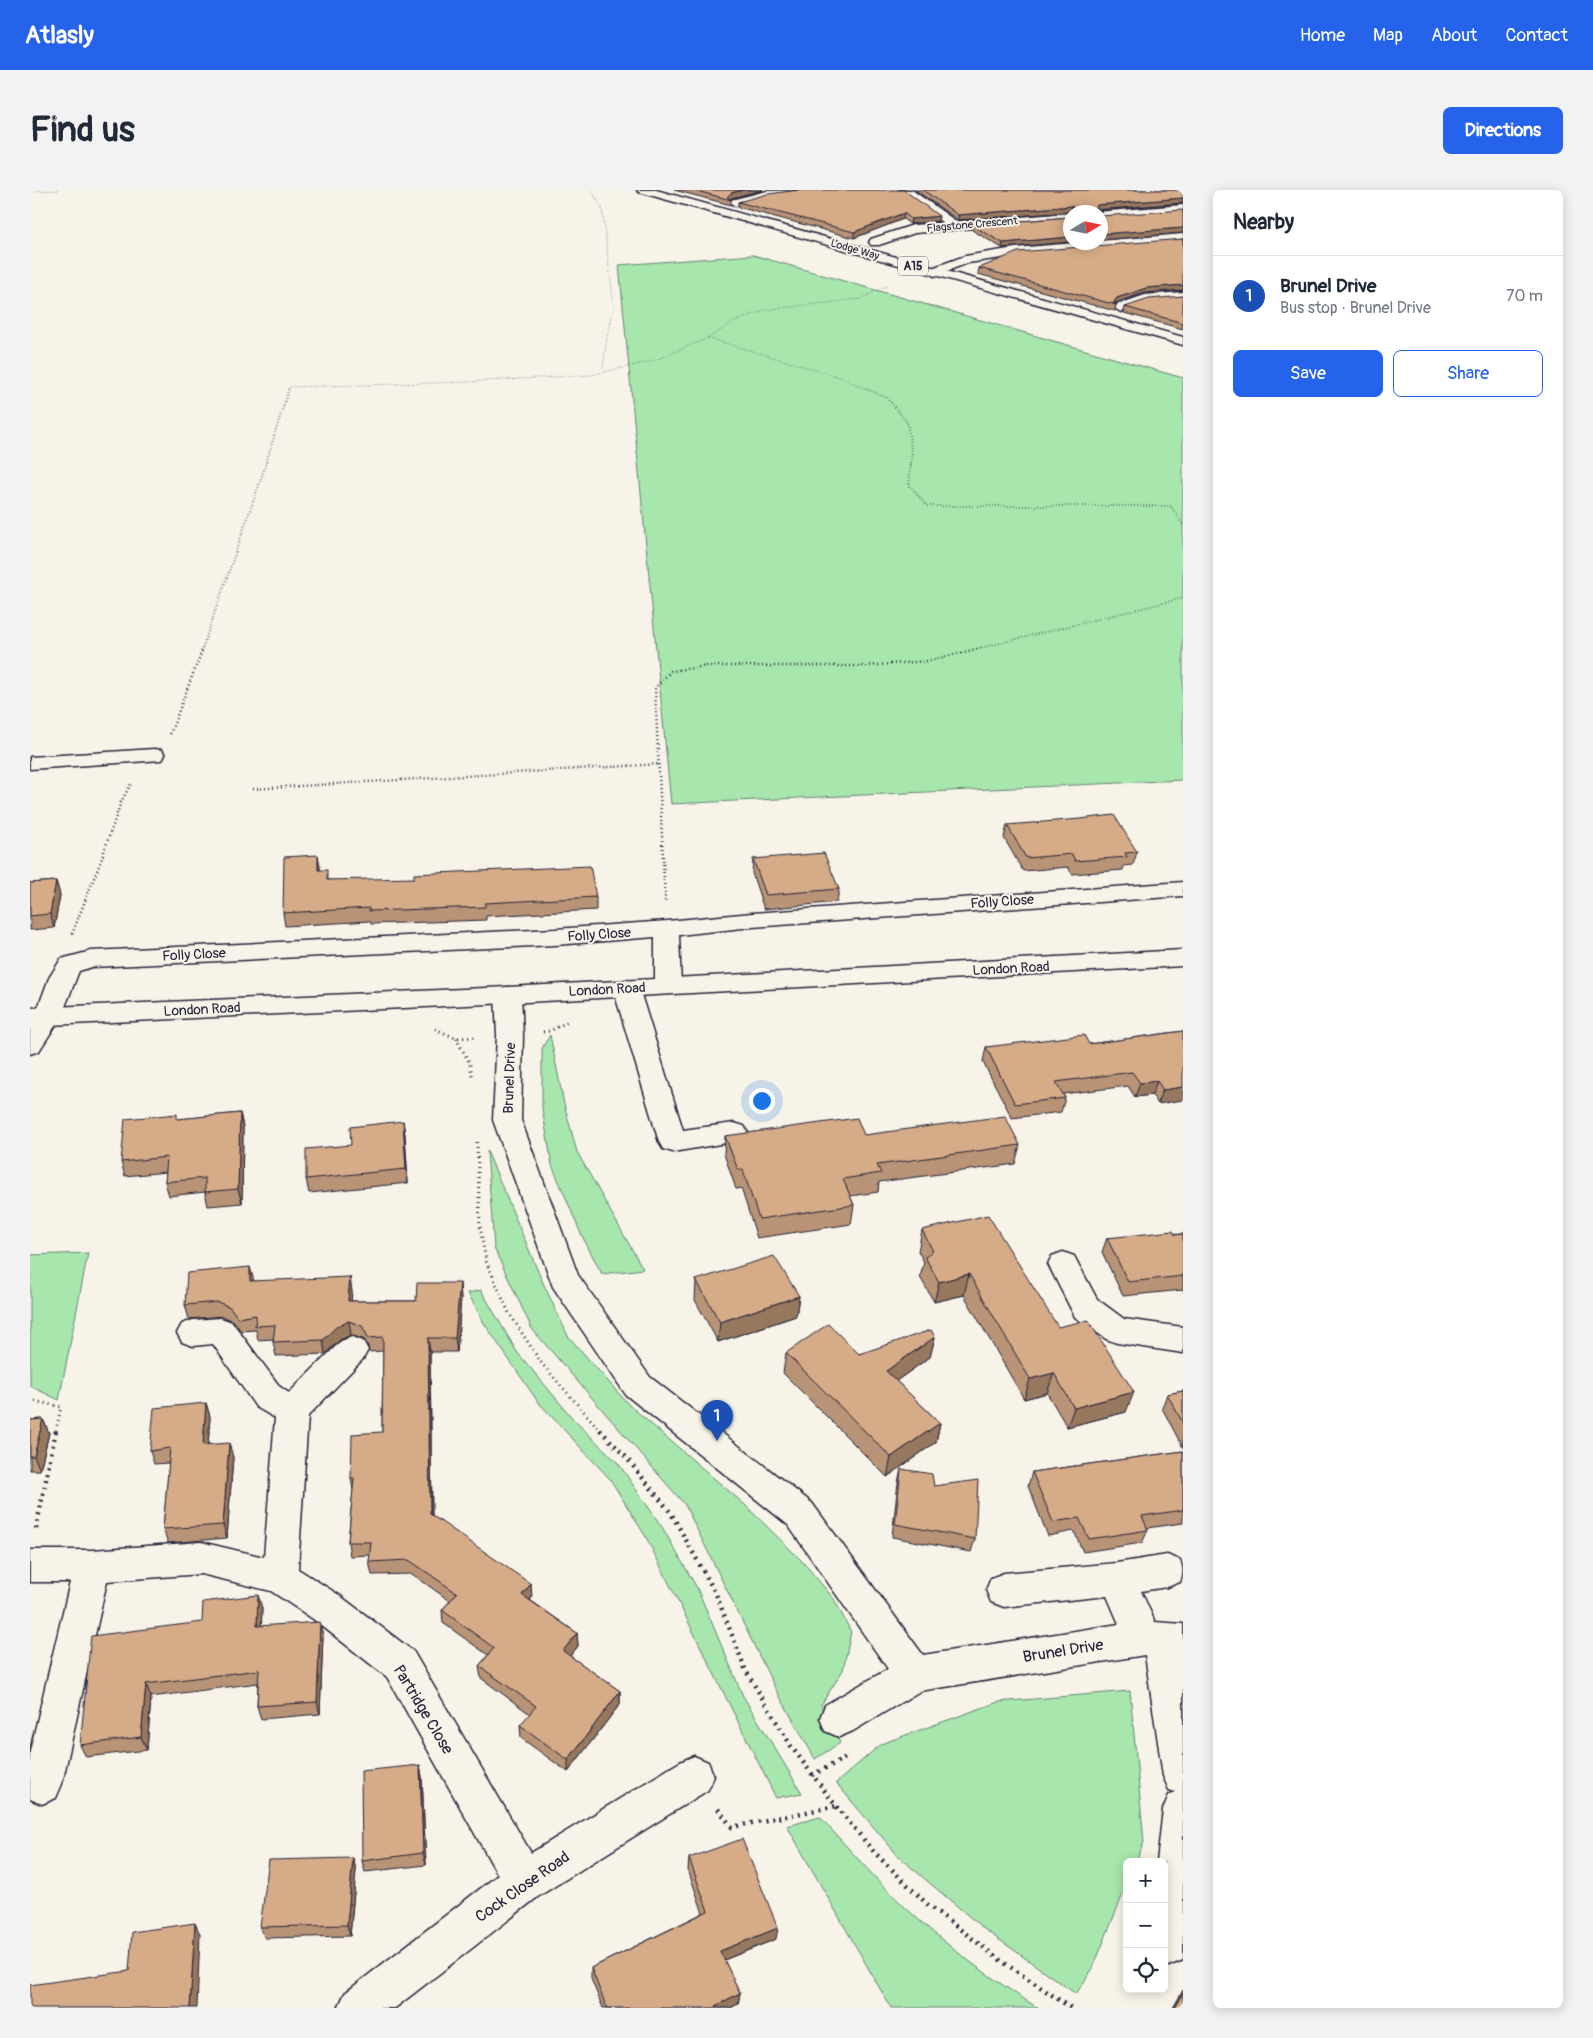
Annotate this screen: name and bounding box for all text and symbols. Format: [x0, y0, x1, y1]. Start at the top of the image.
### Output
text: Atlasly [25, 21, 94, 50]
text: Home [1300, 24, 1345, 47]
text: Map [1373, 24, 1403, 47]
text: About [1431, 24, 1477, 47]
text: Contact [1505, 24, 1568, 47]
button: Directions [1443, 107, 1563, 154]
text: Find us [30, 108, 135, 152]
north arrow [1063, 205, 1108, 250]
text: Nearby [1233, 209, 1294, 236]
street label: Flagstone Crescent [926, 214, 1019, 235]
street label: Lodge Way [829, 236, 881, 263]
road number: A15 [898, 256, 928, 275]
text: Brunel Drive [1280, 274, 1376, 298]
text: 1 [1246, 286, 1252, 306]
text: 70 m [1506, 286, 1543, 306]
text: Bus stop · Brunel Drive [1280, 298, 1431, 318]
button: Save [1233, 350, 1383, 397]
button: Share [1393, 350, 1543, 397]
street label: Folly Close [970, 891, 1034, 912]
street label: Folly Close [567, 924, 631, 945]
street label: Folly Close [162, 944, 226, 965]
street label: London Road [972, 958, 1050, 979]
street label: London Road [568, 979, 646, 1000]
street label: London Road [163, 999, 241, 1020]
street label: Brunel Drive [500, 1042, 519, 1114]
your location [749, 1088, 775, 1114]
pin: 1 [701, 1400, 733, 1441]
street label: Brunel Drive [1021, 1635, 1105, 1667]
street label: Partridge Close [389, 1661, 458, 1758]
street label: Cock Close Road [472, 1847, 574, 1927]
map controls [1123, 1858, 1168, 1993]
button: + [1123, 1858, 1168, 1903]
button: − [1123, 1903, 1168, 1948]
button: locate [1123, 1948, 1168, 1993]

